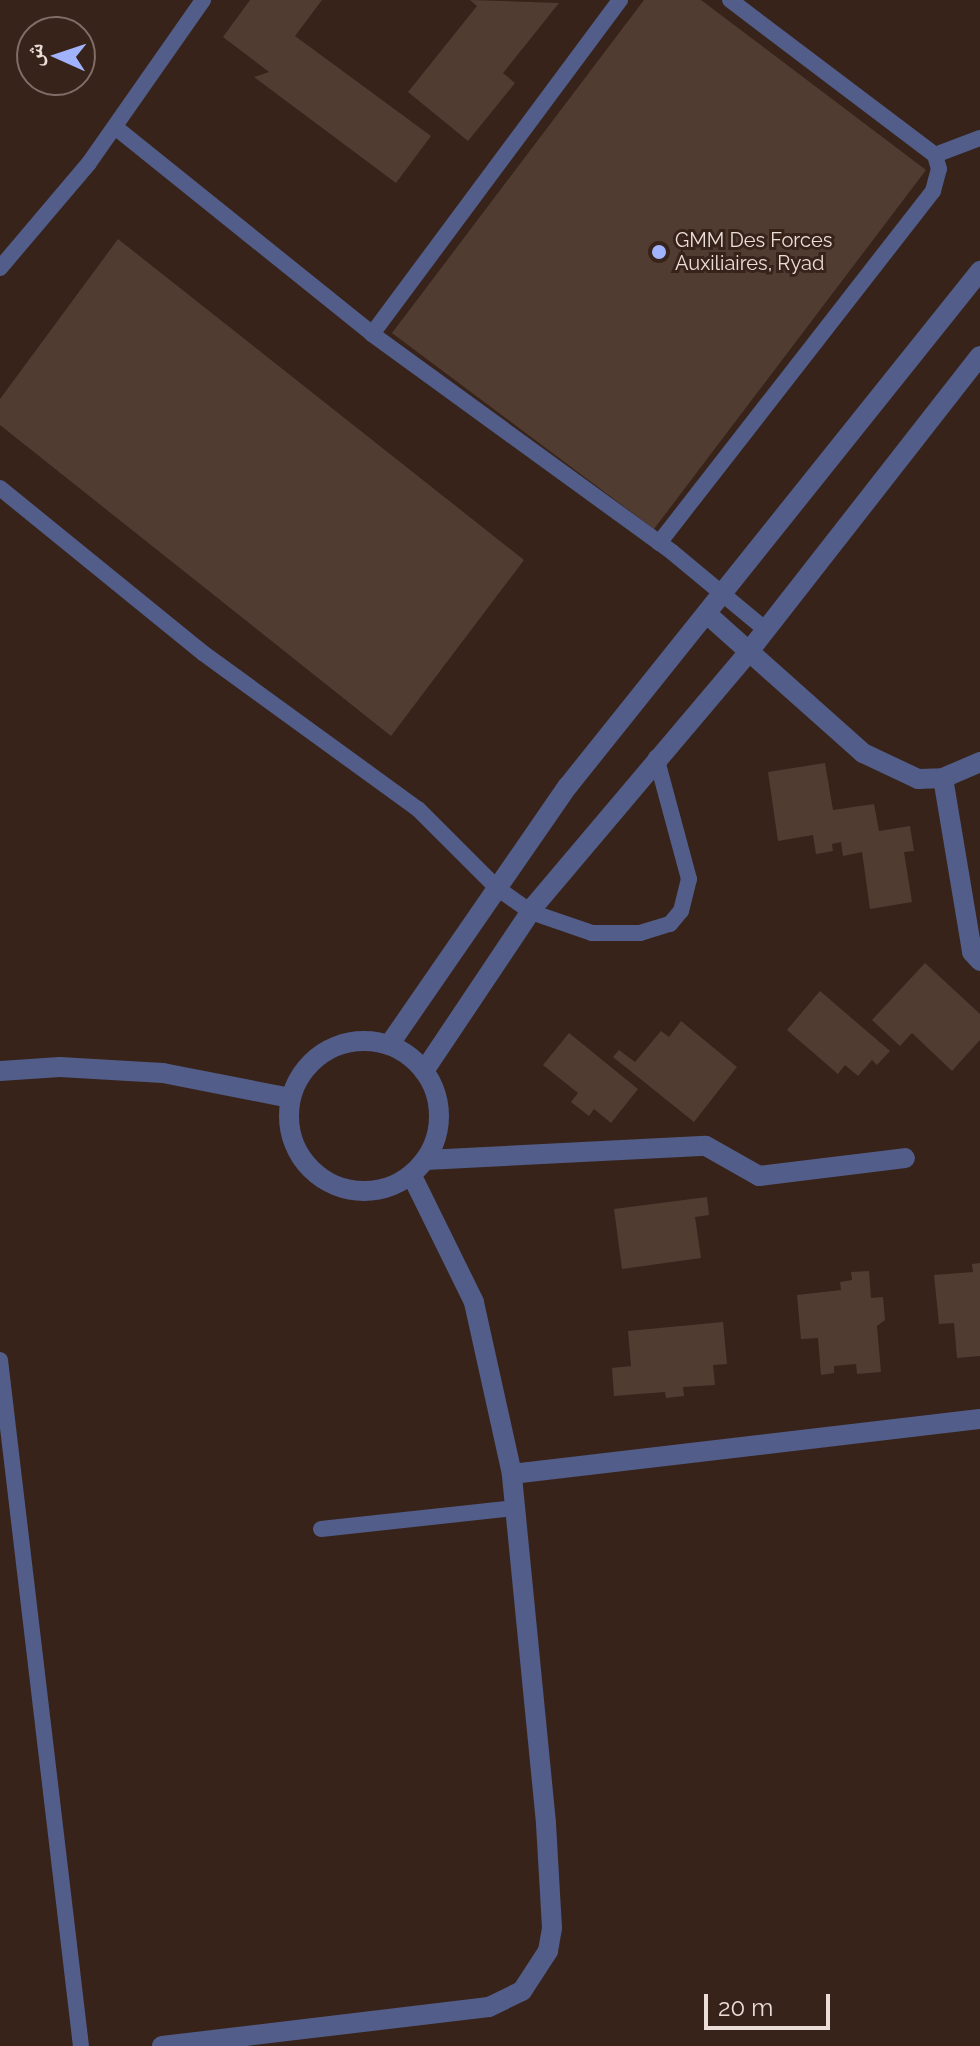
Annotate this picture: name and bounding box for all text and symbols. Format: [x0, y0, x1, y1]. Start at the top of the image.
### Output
north arrow [16, 16, 96, 96]
text: ش [20, 43, 48, 67]
place label: GMM Des Forces Auxiliaires, Ryad [675, 228, 832, 275]
marker: GMM Des Forces Auxiliaires, Ryad [650, 243, 668, 261]
scale bar [708, 1978, 834, 2028]
text: 20 m [718, 1993, 773, 2022]

